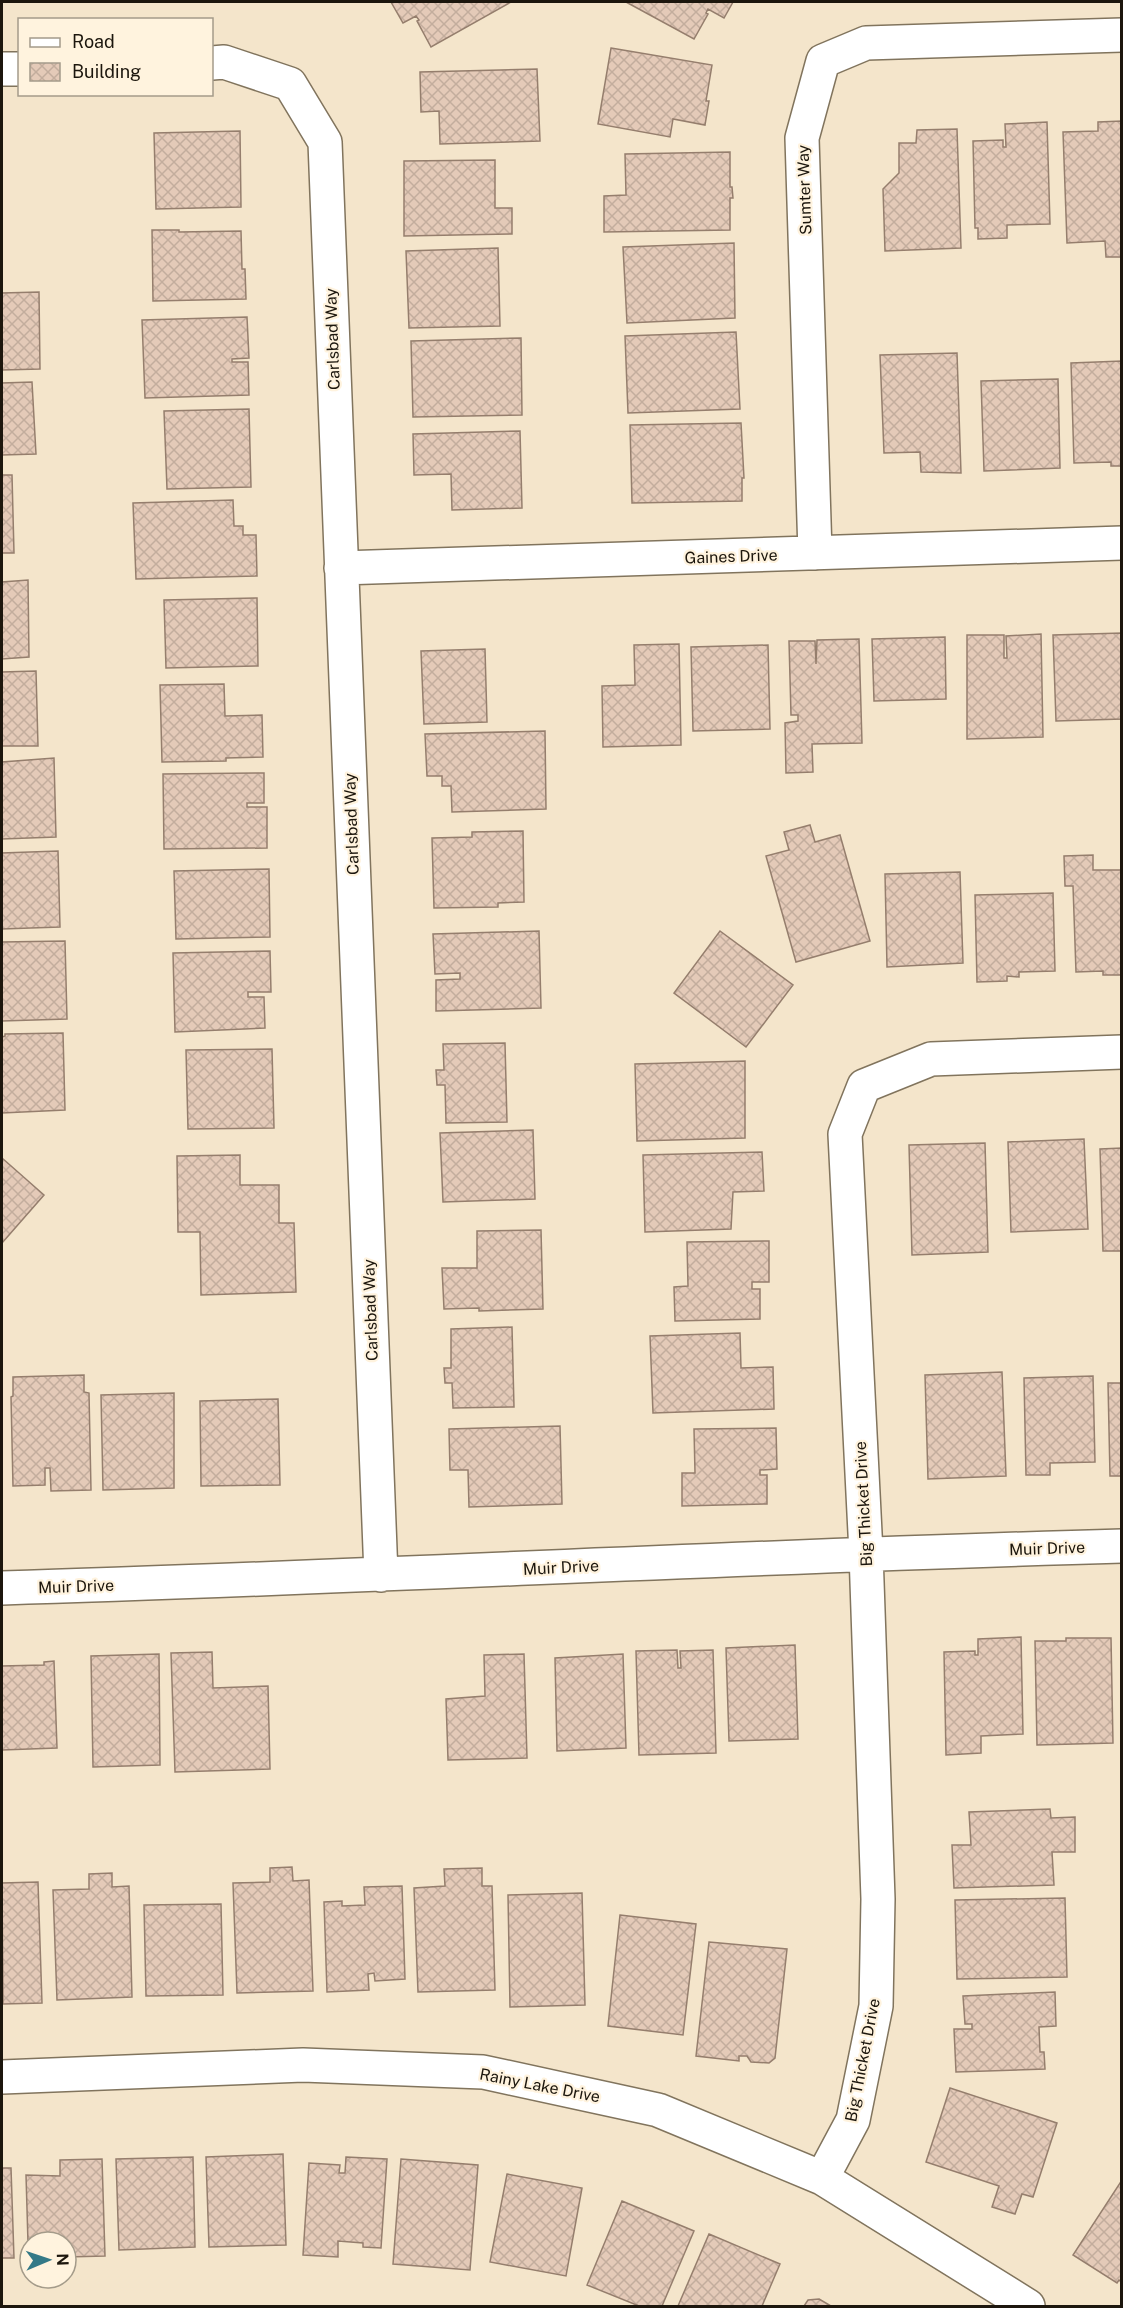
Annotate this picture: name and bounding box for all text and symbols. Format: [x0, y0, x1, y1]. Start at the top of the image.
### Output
legend [18, 18, 213, 96]
text: Road [72, 31, 115, 52]
text: Building [72, 61, 141, 82]
street label: Sumter Way [793, 144, 816, 235]
street label: Carlsbad Way [321, 287, 344, 390]
street label: Gaines Drive [684, 545, 778, 568]
street label: Carlsbad Way [340, 772, 363, 875]
street label: Carlsbad Way [359, 1258, 382, 1361]
street label: Big Thicket Drive [851, 1441, 876, 1567]
street label: Muir Drive [1009, 1538, 1085, 1559]
street label: Muir Drive [523, 1556, 600, 1579]
street label: Muir Drive [38, 1576, 114, 1597]
street label: Big Thicket Drive [841, 1997, 884, 2123]
street label: Rainy Lake Drive [478, 2064, 602, 2107]
north arrow [18, 2230, 78, 2290]
text: N [53, 2253, 72, 2266]

